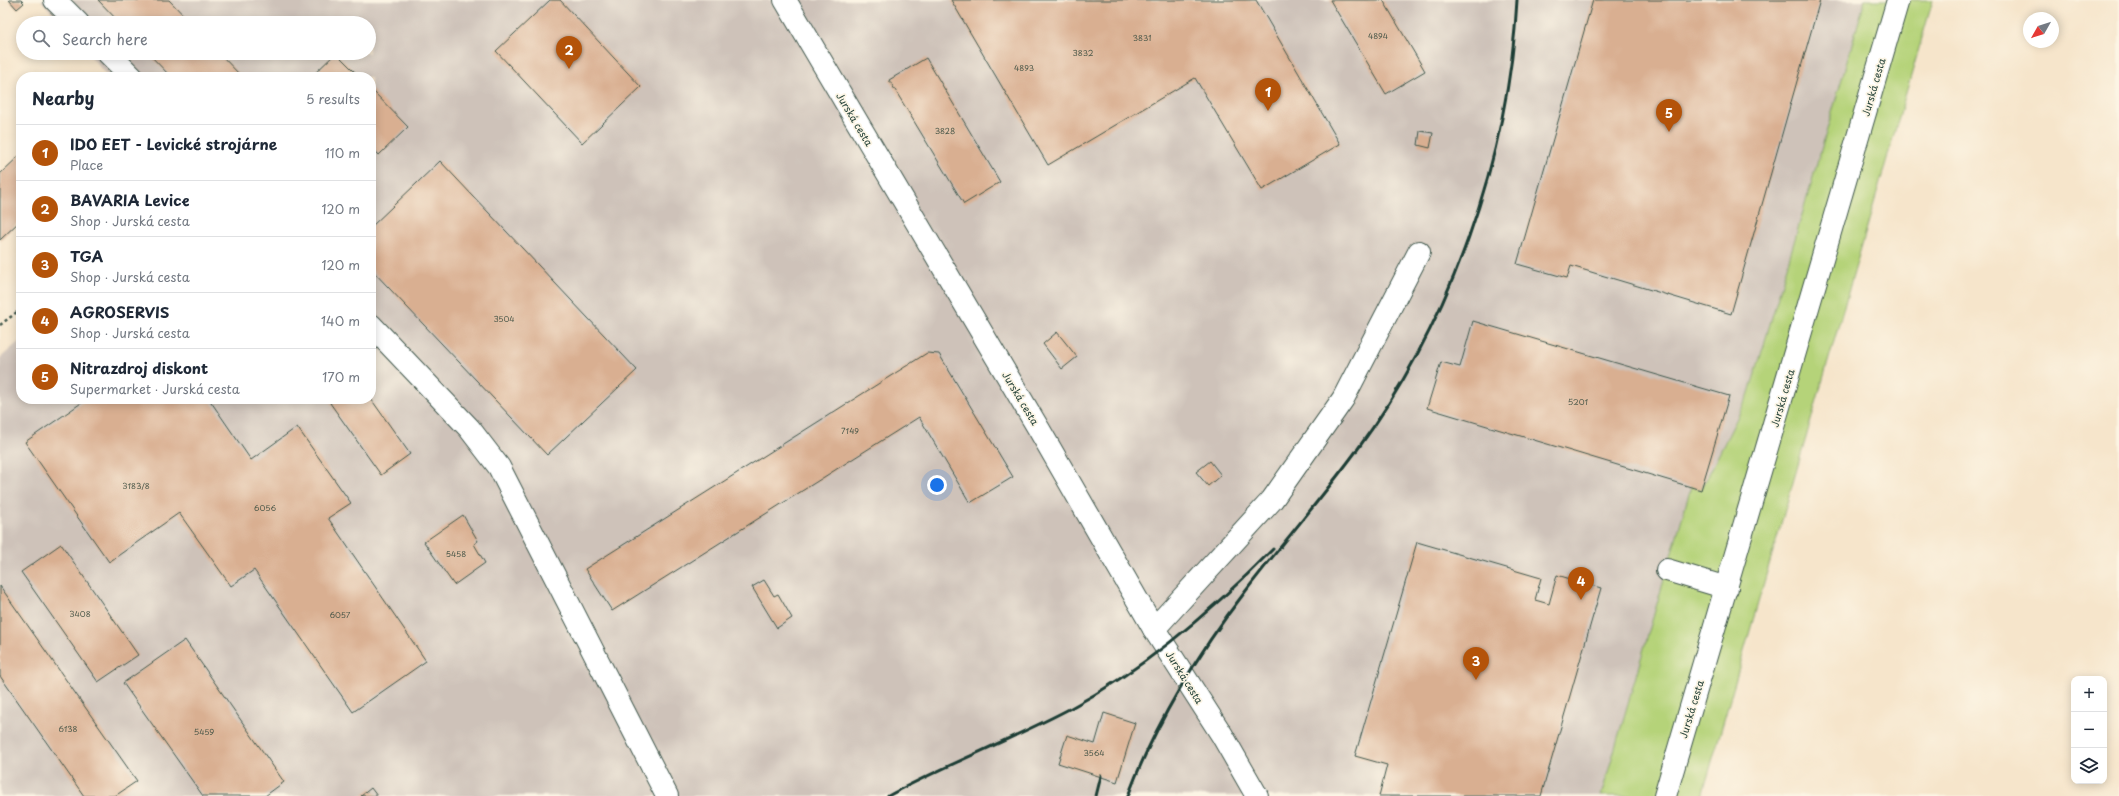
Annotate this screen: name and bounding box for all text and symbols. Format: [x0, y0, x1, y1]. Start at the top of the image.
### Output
north arrow [2023, 12, 2059, 48]
search box [16, 16, 376, 60]
icon: search [30, 27, 52, 49]
text: Search here [62, 27, 148, 50]
house number: 4894 [1368, 30, 1388, 42]
house number: 3831 [1133, 32, 1151, 44]
pin: 2 [556, 36, 582, 69]
house number: 3832 [1073, 47, 1094, 59]
street label: Jurská cesta [1858, 55, 1889, 118]
house number: 4893 [1014, 62, 1034, 74]
pin: 1 [1255, 78, 1281, 111]
text: Nearby [32, 85, 94, 111]
text: 5 results [306, 89, 360, 108]
street label: Jurská cesta [833, 89, 877, 149]
pin: 5 [1656, 99, 1682, 132]
house number: 3828 [935, 125, 955, 137]
text: IDO EET - Levické strojárne [70, 132, 277, 155]
text: 1 [42, 143, 48, 162]
text: 110 m [325, 143, 360, 162]
text: Place [70, 155, 103, 174]
text: BAVARIA Levice [70, 188, 189, 211]
text: 2 [40, 199, 50, 218]
text: 120 m [321, 199, 360, 218]
text: Shop · Jurská cesta [70, 211, 190, 230]
text: TGA [70, 244, 103, 267]
text: 3 [41, 255, 49, 274]
text: 120 m [321, 255, 360, 274]
text: Shop · Jurská cesta [70, 267, 190, 286]
text: AGROSERVIS [70, 300, 169, 323]
text: 4 [41, 311, 49, 330]
text: 140 m [321, 311, 360, 330]
house number: 3504 [493, 313, 515, 325]
text: Shop · Jurská cesta [70, 323, 190, 342]
text: Nitrazdroj diskont [70, 356, 208, 379]
street label: Jurská cesta [1767, 366, 1798, 429]
text: 5 [41, 367, 49, 386]
text: 170 m [322, 367, 360, 386]
street label: Jurská cesta [999, 368, 1043, 428]
text: Supermarket · Jurská cesta [70, 379, 240, 398]
house number: 5201 [1568, 396, 1589, 408]
house number: 7149 [841, 425, 859, 437]
your location [927, 475, 947, 495]
house number: 3183/8 [122, 480, 150, 492]
house number: 6056 [254, 502, 276, 514]
house number: 5458 [446, 548, 466, 560]
pin: 4 [1568, 567, 1594, 600]
house number: 3408 [69, 608, 91, 620]
house number: 6057 [330, 609, 351, 621]
pin: 3 [1463, 647, 1489, 680]
street label: Jurská cesta [1163, 648, 1208, 707]
map controls [2071, 676, 2107, 784]
button: + [2071, 676, 2107, 712]
street label: Jurská cesta [1675, 677, 1707, 740]
button: − [2071, 712, 2107, 748]
house number: 6138 [58, 723, 78, 735]
house number: 5459 [194, 726, 214, 738]
house number: 3564 [1083, 747, 1105, 759]
button: layers [2071, 748, 2107, 784]

